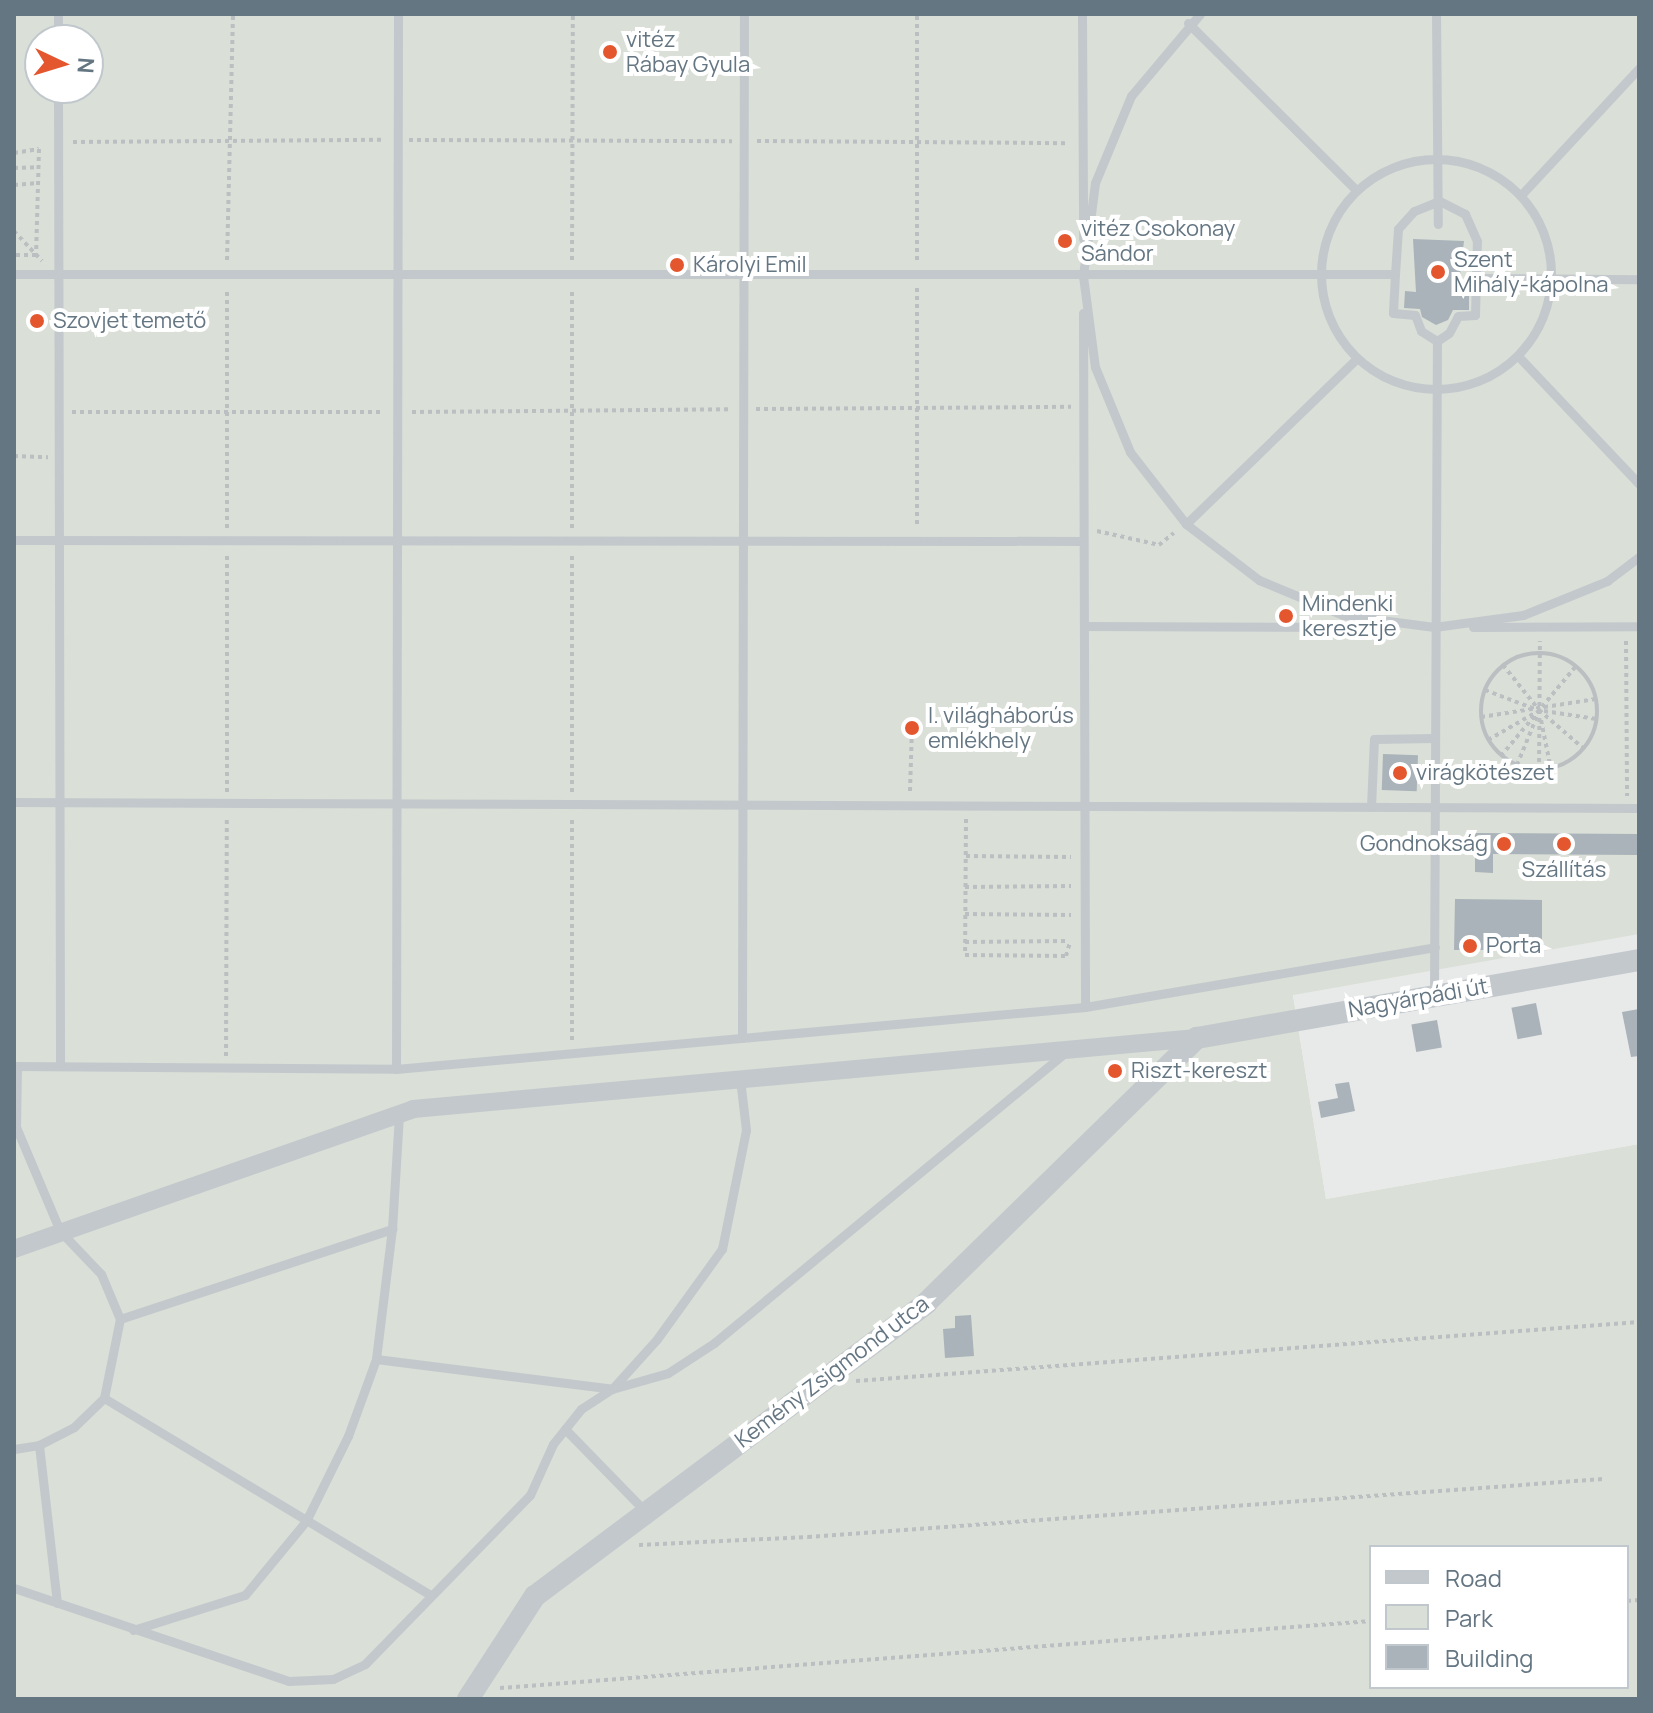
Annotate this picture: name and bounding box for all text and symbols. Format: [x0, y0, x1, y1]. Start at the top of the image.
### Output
north arrow [24, 24, 104, 104]
place label: vitéz Rábay Gyula [626, 26, 750, 78]
marker: vitéz Rábay Gyula [601, 43, 619, 61]
text: N [70, 57, 101, 74]
place label: vitéz Csokonay Sándor [1081, 215, 1235, 266]
marker: vitéz Csokonay Sándor [1056, 232, 1074, 250]
place label: Szent Mihály-kápolna [1454, 246, 1608, 298]
place label: Károlyi Emil [693, 252, 807, 278]
marker: Károlyi Emil [668, 256, 686, 274]
marker: Szent Mihály-kápolna [1429, 263, 1447, 281]
place label: Szovjet temető [53, 308, 206, 334]
marker: Szovjet temető [28, 312, 46, 330]
place label: Mindenki keresztje [1302, 590, 1397, 642]
marker: Mindenki keresztje [1277, 607, 1295, 625]
place label: I. világháborús emlékhely [928, 702, 1074, 754]
marker: I. világháborús emlékhely [903, 719, 921, 737]
place label: virágkötészet [1416, 760, 1554, 786]
marker: virágkötészet [1391, 764, 1409, 782]
place label: Gondnokság [1360, 831, 1488, 857]
marker: Gondnokság [1495, 835, 1513, 853]
marker: Szállítás [1555, 835, 1573, 853]
place label: Szállítás [1522, 857, 1606, 883]
place label: Porta [1486, 933, 1541, 959]
marker: Porta [1461, 937, 1479, 955]
street label: Nagyárpádi út [1346, 973, 1490, 1023]
place label: Riszt-kereszt [1131, 1058, 1267, 1084]
marker: Riszt-kereszt [1106, 1062, 1124, 1080]
street label: Kemény Zsigmond utca [730, 1291, 934, 1453]
legend [1369, 1545, 1629, 1689]
text: Road [1445, 1561, 1502, 1594]
text: Park [1445, 1601, 1493, 1634]
text: Building [1445, 1641, 1533, 1674]

